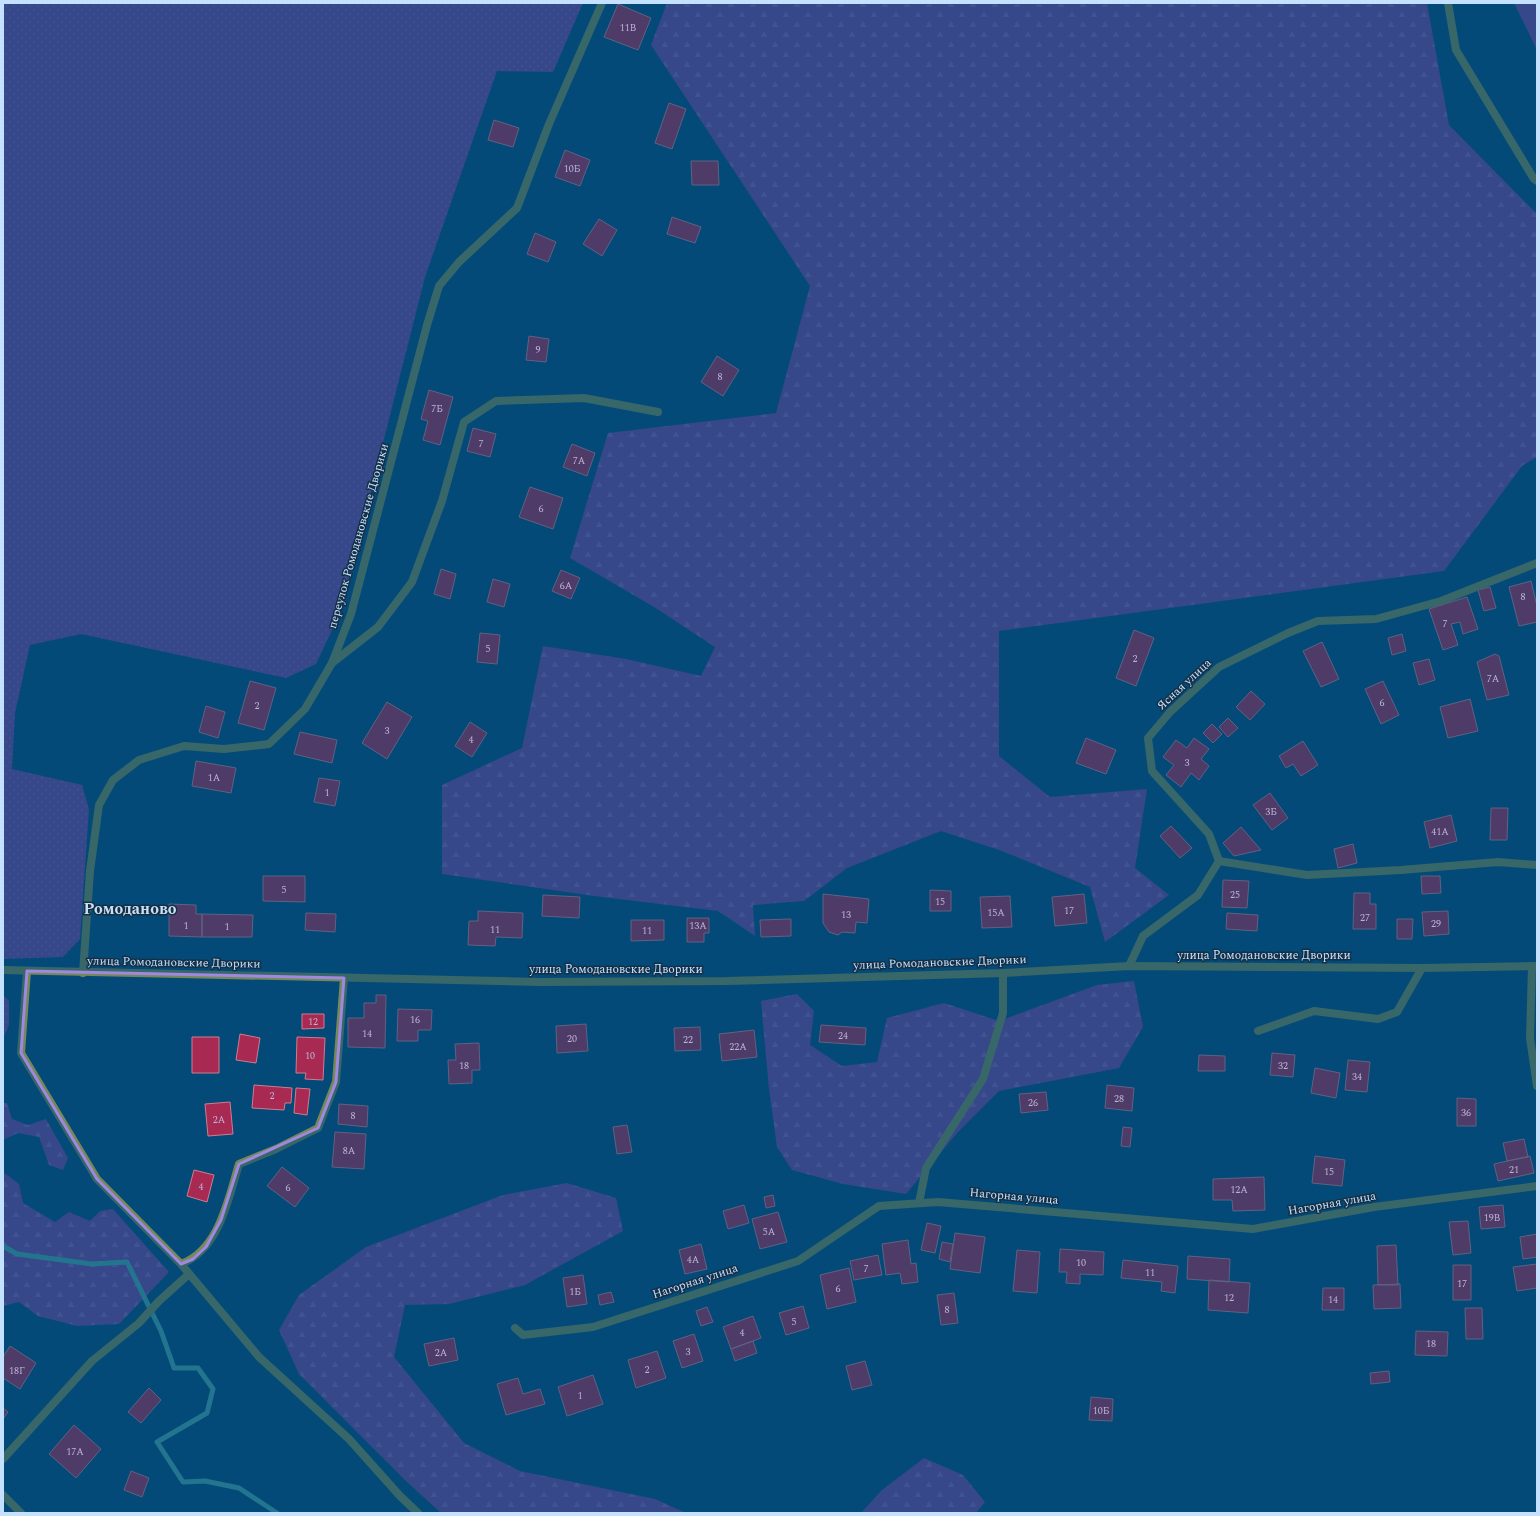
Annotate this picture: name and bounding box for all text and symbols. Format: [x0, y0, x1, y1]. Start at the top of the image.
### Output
house number: 11В [620, 20, 637, 36]
house number: 10Б [564, 161, 581, 177]
house number: 9 [536, 342, 541, 358]
house number: 8 [718, 369, 723, 385]
house number: 7Б [431, 401, 443, 417]
house number: 7 [479, 436, 484, 452]
street label: переулок Ромодановские Дворики [323, 441, 394, 631]
house number: 7А [573, 453, 586, 469]
house number: 6 [539, 501, 544, 517]
house number: 6А [560, 578, 573, 594]
house number: 8 [1521, 589, 1526, 605]
house number: 7 [1443, 616, 1448, 632]
house number: 5 [486, 641, 491, 657]
house number: 2 [1133, 651, 1138, 667]
street label: Ясная улица [1153, 654, 1216, 715]
house number: 7А [1487, 671, 1500, 687]
house number: 6 [1380, 695, 1385, 711]
house number: 2 [255, 698, 260, 714]
house number: 3 [385, 723, 390, 739]
house number: 4 [469, 732, 474, 748]
house number: 3 [1185, 755, 1190, 771]
house number: 1А [208, 770, 221, 786]
house number: 1 [325, 785, 330, 801]
house number: 3Б [1265, 804, 1277, 820]
house number: 41А [1431, 824, 1449, 840]
house number: 5 [282, 882, 287, 898]
house number: 25 [1230, 887, 1240, 903]
house number: 15 [935, 894, 945, 910]
district label: Ромоданово [83, 897, 177, 921]
house number: 17 [1064, 903, 1074, 919]
house number: 15А [987, 905, 1005, 921]
house number: 13 [841, 907, 851, 923]
house number: 27 [1360, 910, 1370, 926]
house number: 29 [1431, 916, 1441, 932]
house number: 1 [184, 918, 189, 934]
house number: 13А [689, 918, 707, 934]
house number: 1 [225, 919, 230, 935]
house number: 11 [490, 922, 500, 938]
house number: 11 [642, 923, 652, 939]
street label: улица Ромодановские Дворики [1176, 946, 1351, 965]
street label: улица Ромодановские Дворики [852, 950, 1027, 975]
street label: улица Ромодановские Дворики [86, 951, 261, 974]
street label: улица Ромодановские Дворики [528, 960, 703, 979]
house number: 16 [410, 1012, 420, 1028]
house number: 12 [308, 1014, 318, 1030]
house number: 14 [362, 1026, 372, 1042]
house number: 24 [838, 1028, 848, 1044]
house number: 20 [567, 1031, 577, 1047]
house number: 22 [683, 1032, 693, 1048]
house number: 22А [729, 1039, 747, 1055]
house number: 10 [305, 1048, 315, 1064]
house number: 18 [459, 1058, 469, 1074]
house number: 32 [1278, 1058, 1288, 1074]
house number: 34 [1352, 1069, 1362, 1085]
house number: 2 [270, 1088, 275, 1104]
house number: 28 [1114, 1091, 1124, 1107]
house number: 26 [1028, 1095, 1038, 1111]
house number: 36 [1461, 1105, 1471, 1121]
house number: 8 [351, 1108, 356, 1124]
house number: 2А [213, 1112, 226, 1128]
house number: 8А [343, 1143, 356, 1159]
house number: 21 [1509, 1162, 1519, 1178]
house number: 15 [1324, 1164, 1334, 1180]
house number: 4 [199, 1179, 204, 1195]
house number: 6 [286, 1180, 291, 1196]
house number: 12А [1230, 1182, 1248, 1198]
street label: Нагорная улица [969, 1183, 1059, 1210]
street label: Нагорная улица [1287, 1186, 1378, 1221]
house number: 19В [1484, 1210, 1501, 1226]
house number: 5А [763, 1224, 776, 1240]
house number: 4А [687, 1252, 700, 1268]
house number: 10 [1076, 1255, 1086, 1271]
street label: Нагорная улица [650, 1259, 741, 1304]
house number: 7 [864, 1261, 869, 1277]
house number: 11 [1145, 1265, 1155, 1281]
house number: 17 [1457, 1276, 1467, 1292]
house number: 6 [836, 1281, 841, 1297]
house number: 1Б [569, 1284, 581, 1300]
house number: 12 [1224, 1290, 1234, 1306]
house number: 14 [1328, 1292, 1338, 1308]
house number: 8 [945, 1302, 950, 1318]
house number: 5 [792, 1314, 797, 1330]
house number: 4 [740, 1325, 745, 1341]
house number: 18 [1426, 1336, 1436, 1352]
house number: 3 [686, 1344, 691, 1360]
house number: 2А [435, 1345, 448, 1361]
house number: 2 [645, 1362, 650, 1378]
house number: 18Г [9, 1363, 25, 1379]
house number: 1 [578, 1388, 583, 1404]
house number: 10Б [1093, 1403, 1110, 1419]
house number: 17А [66, 1444, 84, 1460]

